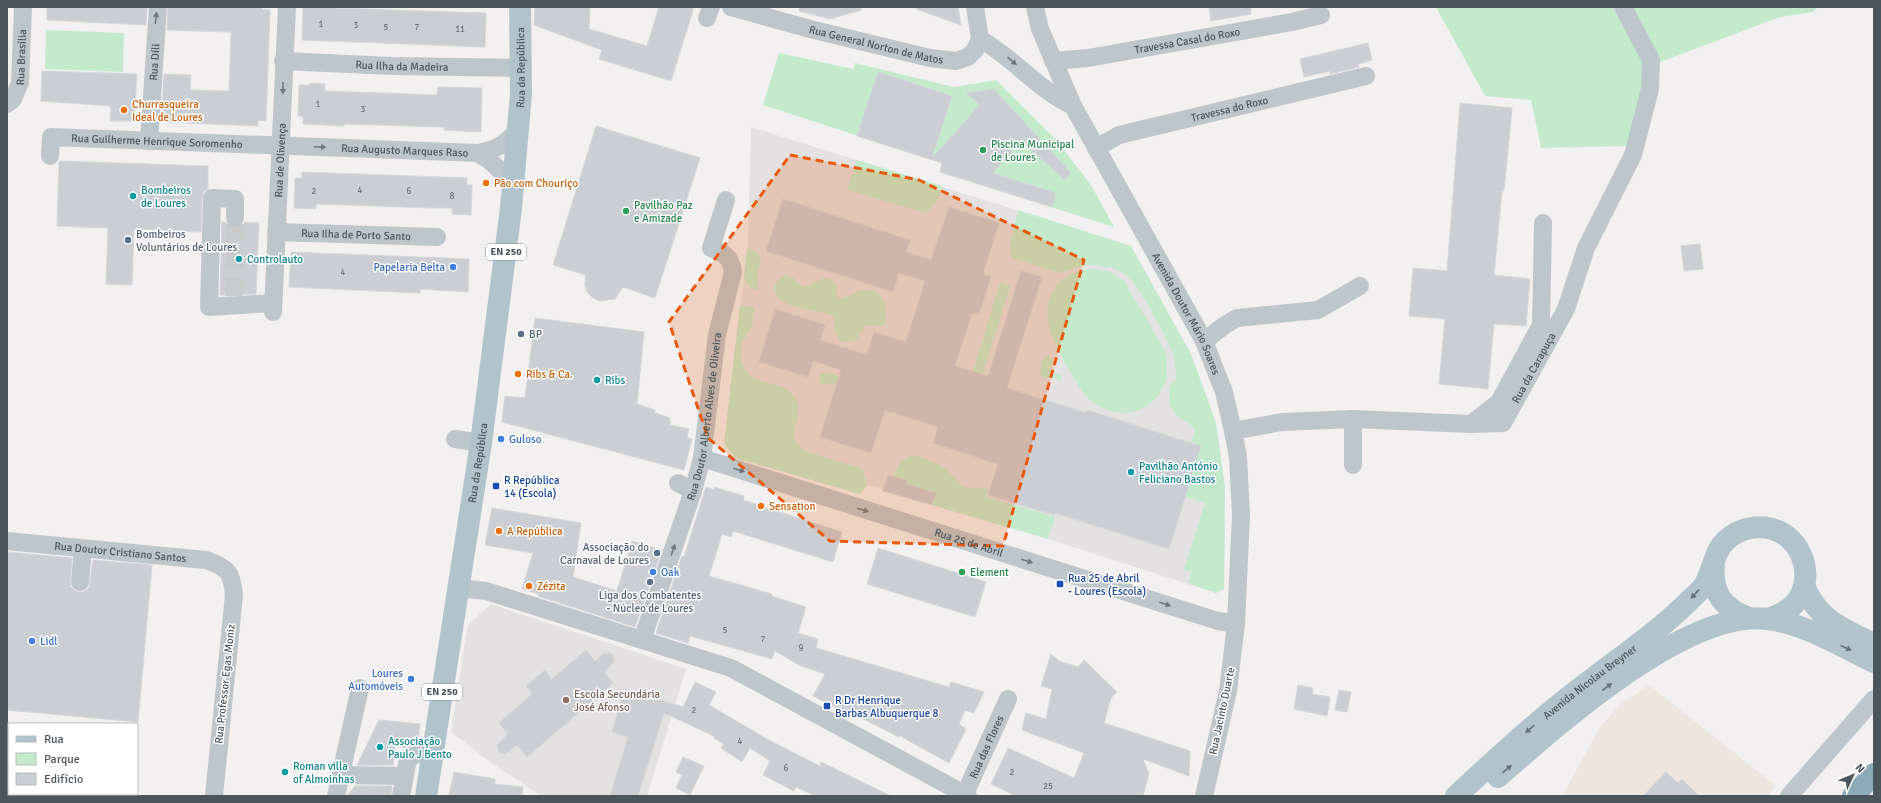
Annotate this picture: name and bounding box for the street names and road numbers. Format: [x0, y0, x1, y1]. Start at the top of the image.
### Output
street label: Rua General Norton de Matos [808, 22, 944, 66]
street label: Travessa Casal do Roxo [1133, 25, 1241, 56]
street label: Rua da República [513, 27, 528, 109]
street label: Rua Brasília [13, 29, 29, 86]
street label: Rua Díli [147, 43, 162, 81]
street label: Rua Ilha da Madeira [355, 58, 449, 73]
street label: Travessa do Roxo [1190, 93, 1270, 124]
street label: Rua de Olivença [272, 122, 288, 198]
street label: Rua Guilherme Henrique Soromenho [71, 131, 243, 151]
street label: Rua Augusto Marques Raso [341, 141, 469, 159]
street label: Rua Ilha de Porto Santo [301, 226, 411, 243]
road number: EN 250 [486, 244, 526, 260]
street label: Avenida Doutor Mário Soares [1149, 250, 1223, 377]
street label: Rua da Carapuça [1509, 330, 1558, 405]
street label: Rua Doutor Alberto Alves de Oliveira [684, 331, 724, 502]
street label: Rua da República [465, 422, 490, 504]
street label: Rua 25 de Abril [933, 525, 1005, 559]
street label: Rua Doutor Cristiano Santos [54, 539, 187, 565]
street label: Rua Professor Egas Moniz [212, 624, 238, 744]
street label: Avenida Nicolau Breyner [1540, 641, 1639, 722]
street label: Rua Jacinto Duarte [1206, 666, 1238, 756]
road number: EN 250 [422, 684, 462, 700]
street label: Rua das Flores [966, 713, 1006, 780]

